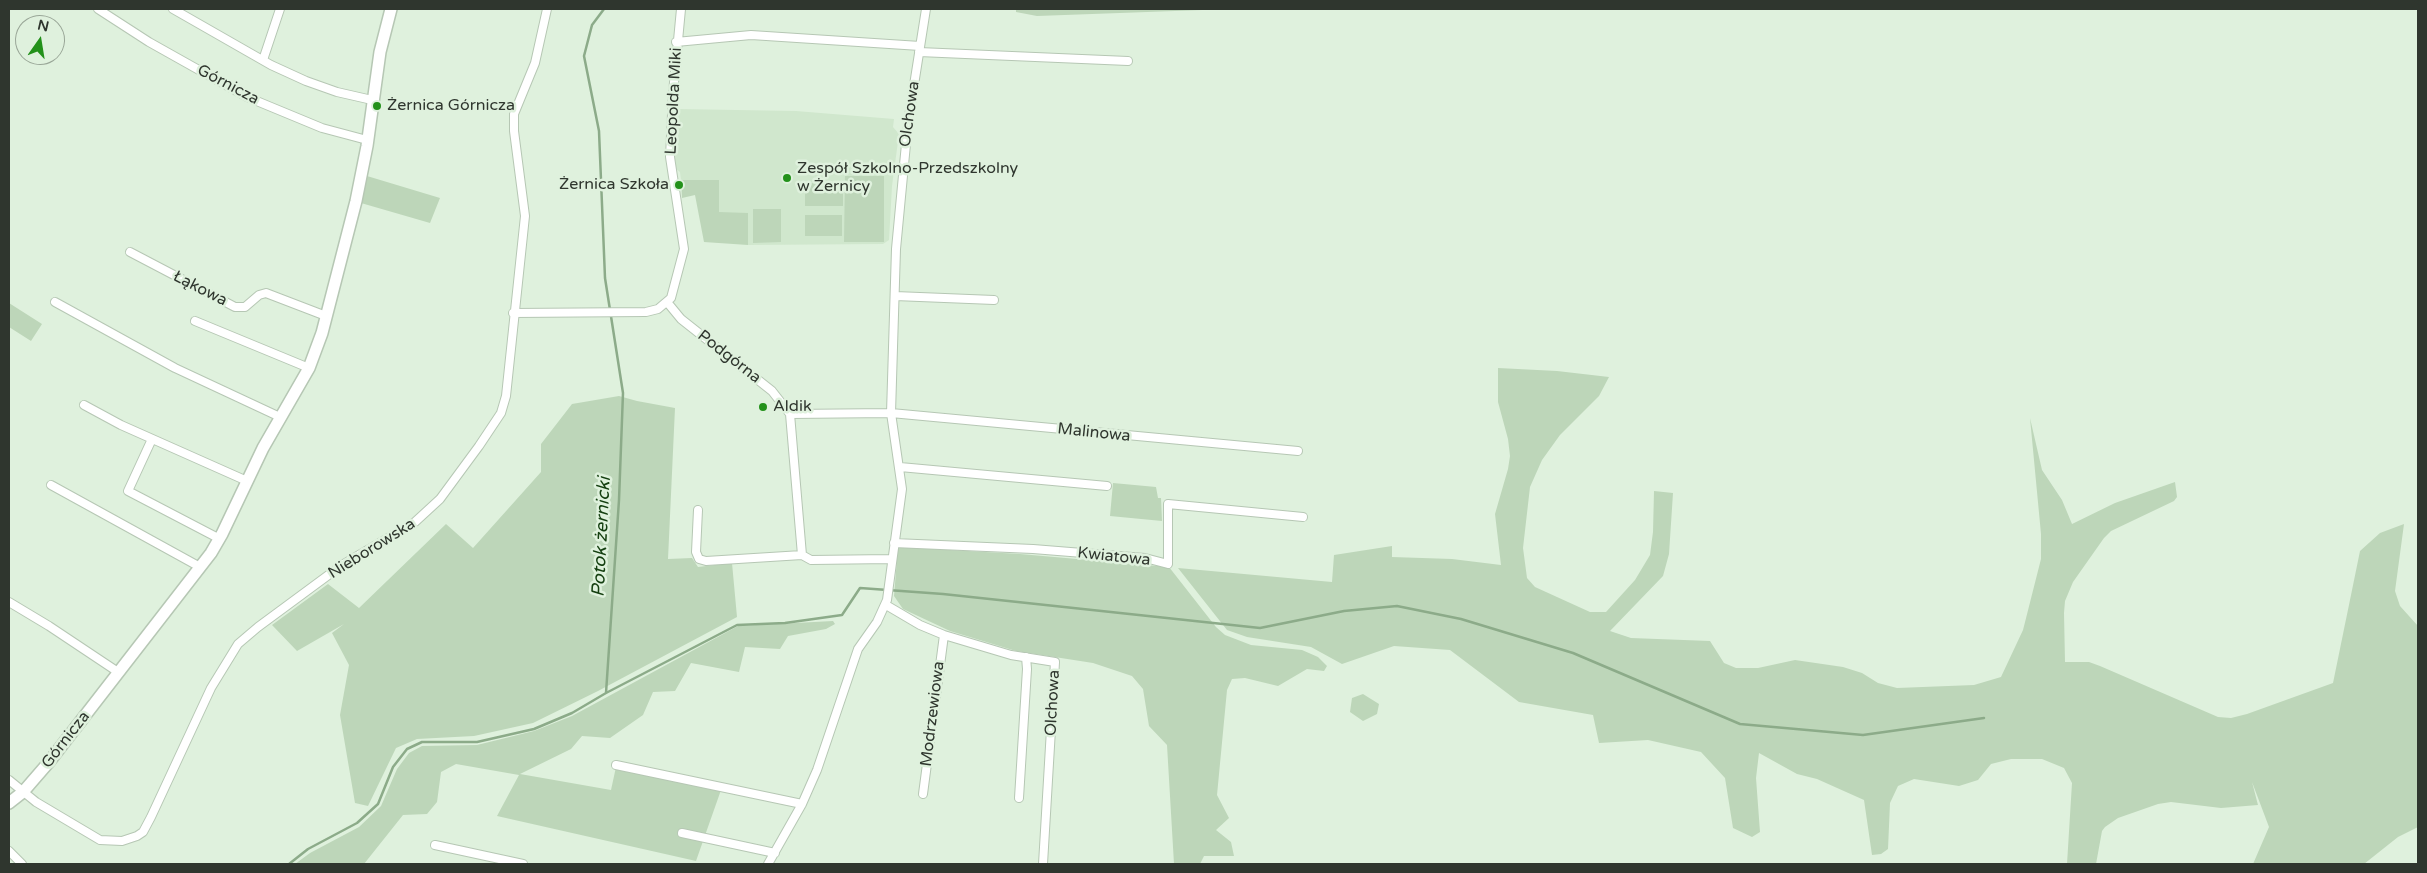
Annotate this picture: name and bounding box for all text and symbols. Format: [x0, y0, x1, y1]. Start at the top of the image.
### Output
north arrow [15, 15, 65, 65]
text: N [36, 16, 51, 35]
street label: Leopolda Miki [662, 47, 686, 155]
street label: Górnicza [194, 61, 262, 109]
street label: Olchowa [896, 80, 924, 148]
place label: Żernica Górnicza [387, 96, 515, 116]
marker: Żernica Górnicza [371, 100, 383, 112]
place label: Zespół Szkolno-Przedszkolny w Żernicy [797, 159, 1018, 197]
marker: Zespół Szkolno-Przedszkolny w Żernicy [781, 172, 793, 184]
place label: Żernica Szkoła [559, 175, 669, 195]
marker: Żernica Szkoła [673, 179, 685, 191]
street label: Łąkowa [170, 267, 230, 311]
street label: Podgórna [694, 326, 764, 388]
place label: Aldik [773, 397, 812, 417]
marker: Aldik [757, 401, 769, 413]
street label: Malinowa [1057, 420, 1131, 446]
water label: Potok żernicki [588, 476, 616, 598]
street label: Nieborowska [325, 515, 419, 583]
street label: Kwiatowa [1077, 544, 1151, 570]
street label: Modrzewiowa [917, 660, 949, 768]
street label: Olchowa [1042, 669, 1064, 737]
street label: Górnicza [38, 708, 94, 772]

